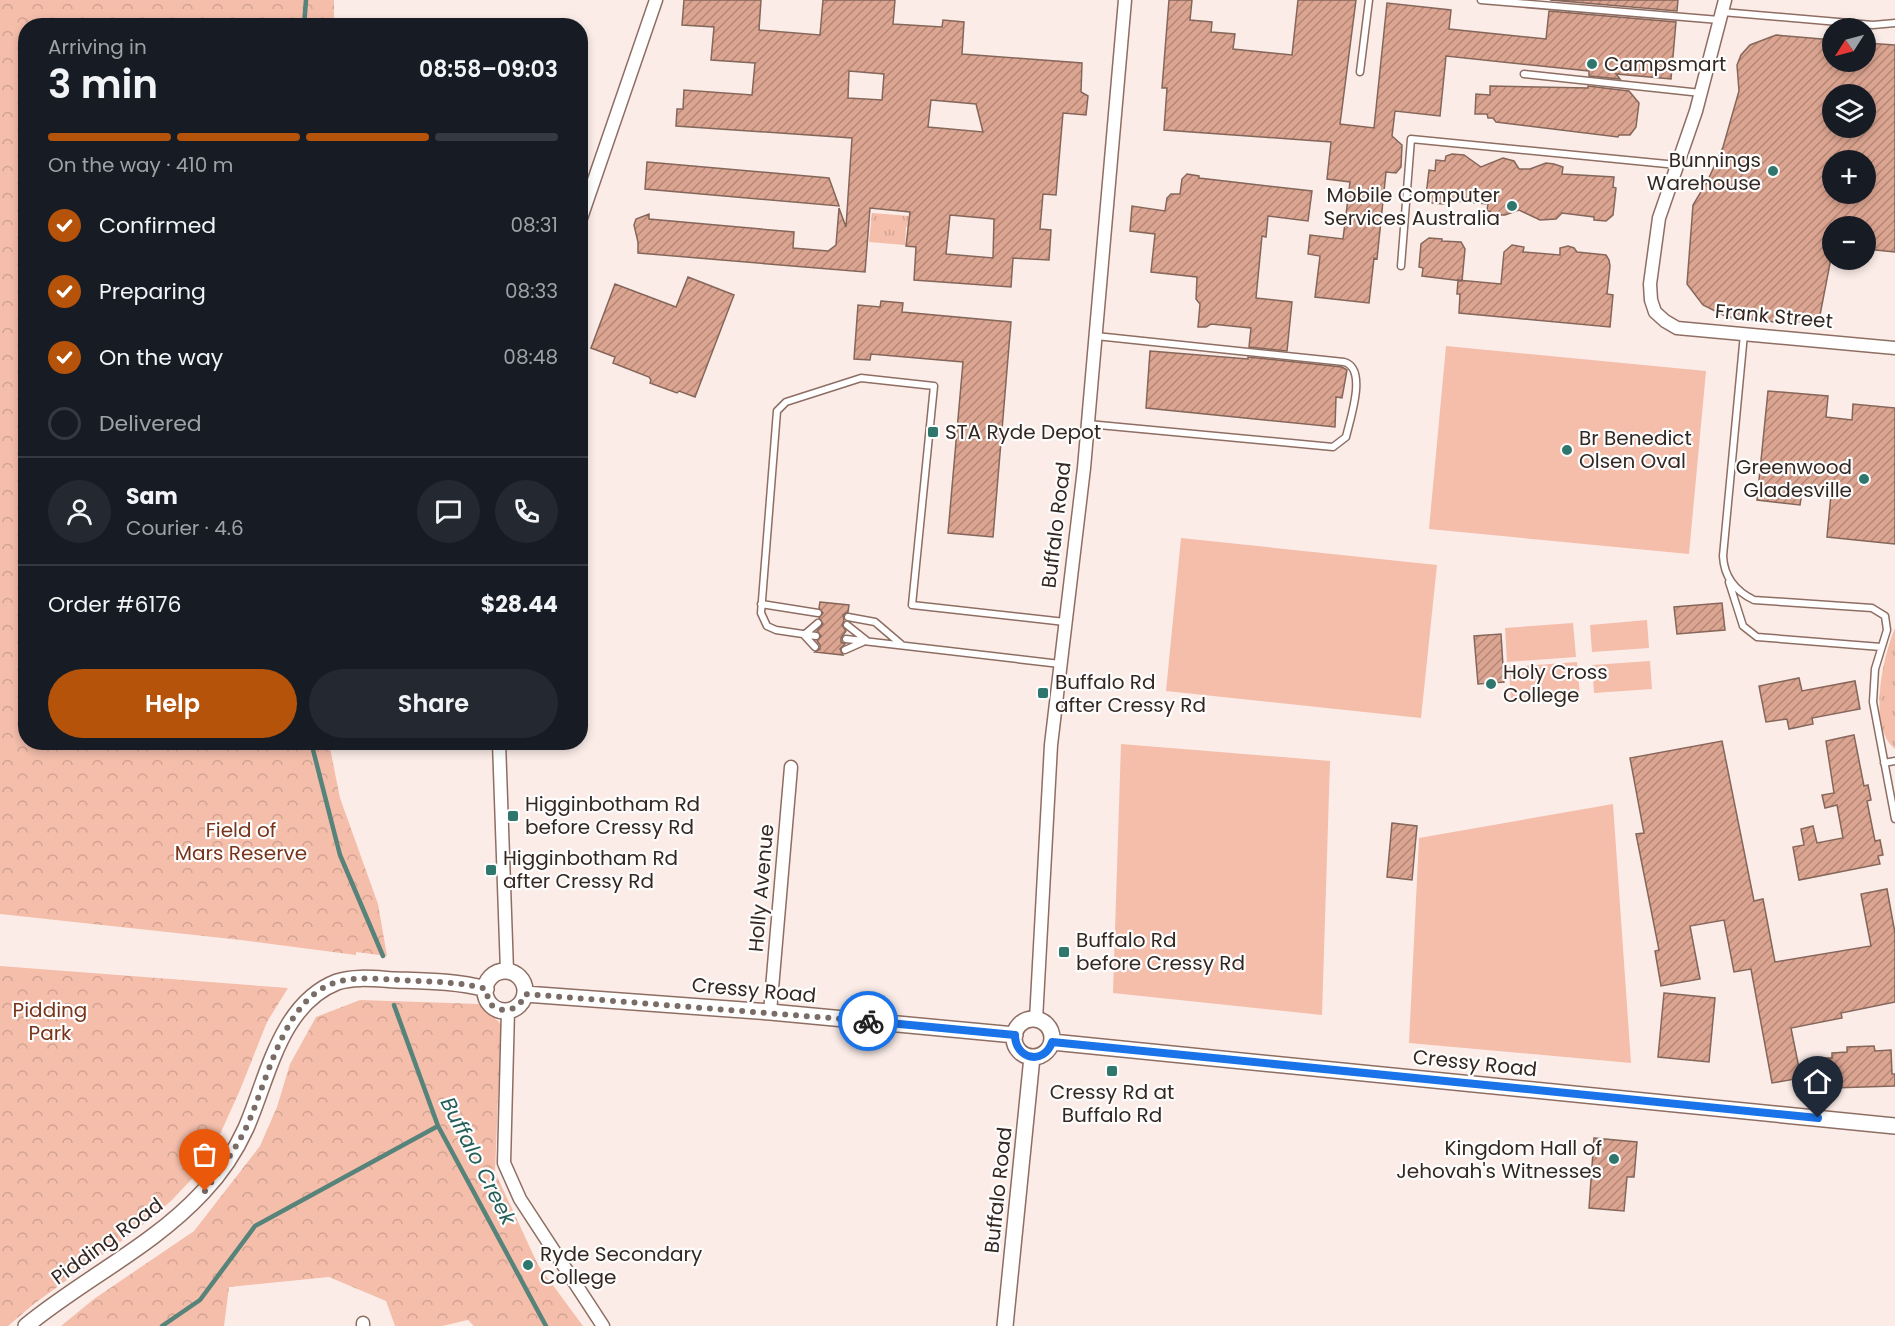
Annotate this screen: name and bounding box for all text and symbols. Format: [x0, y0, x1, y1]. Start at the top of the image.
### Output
north arrow [1822, 18, 1876, 72]
map controls [1822, 18, 1876, 270]
text: Arriving in [48, 33, 147, 61]
place label: Campsmart [1604, 50, 1726, 78]
text: 08:58–09:03 [419, 54, 558, 85]
text: 3 min [48, 57, 158, 112]
marker: Campsmart [1585, 57, 1599, 71]
button: layers [1822, 84, 1876, 138]
place label: Bunnings Warehouse [1647, 146, 1761, 197]
button: + [1822, 150, 1876, 204]
text: On the way · 410 m [48, 151, 233, 179]
marker: Bunnings Warehouse [1766, 164, 1780, 178]
place label: Mobile Computer Services Australia [1324, 181, 1500, 232]
marker: Mobile Computer Services Australia [1505, 199, 1519, 213]
icon: check [48, 209, 81, 242]
text: Confirmed [99, 210, 216, 241]
text: 08:31 [510, 211, 558, 239]
button: − [1822, 216, 1876, 270]
icon: check [48, 275, 81, 308]
text: Preparing [99, 276, 206, 307]
text: 08:33 [505, 277, 558, 305]
street label: Frank Street [1714, 297, 1834, 335]
icon: check [48, 341, 81, 374]
text: On the way [99, 342, 223, 373]
text: 08:48 [503, 343, 558, 371]
text: Delivered [99, 408, 202, 439]
place label: STA Ryde Depot [945, 418, 1101, 446]
place label: Br Benedict Olsen Oval [1579, 424, 1692, 475]
marker: STA Ryde Depot [926, 425, 940, 439]
marker: Br Benedict Olsen Oval [1560, 443, 1574, 457]
place label: Greenwood Gladesville [1736, 453, 1852, 504]
street label: Buffalo Road [1034, 460, 1078, 590]
marker: Greenwood Gladesville [1857, 472, 1871, 486]
button: person [48, 480, 111, 543]
button: chat [417, 480, 480, 543]
button: phone [495, 480, 558, 543]
text: Sam [126, 481, 178, 512]
text: Courier · 4.6 [126, 514, 244, 542]
text: Order #6176 [48, 589, 182, 620]
text: $28.44 [481, 589, 558, 620]
place label: Holy Cross College [1503, 658, 1608, 709]
place label: Buffalo Rd after Cressy Rd [1055, 668, 1206, 719]
button: Help [48, 669, 297, 738]
button: Share [309, 669, 558, 738]
marker: Holy Cross College [1484, 677, 1498, 691]
marker: Buffalo Rd after Cressy Rd [1036, 686, 1050, 700]
place label: Higginbotham Rd before Cressy Rd [525, 790, 700, 841]
marker: Higginbotham Rd before Cressy Rd [506, 809, 520, 823]
park label: Field of Mars Reserve [175, 816, 307, 867]
street label: Holly Avenue [741, 823, 781, 953]
place label: Higginbotham Rd after Cressy Rd [503, 844, 678, 895]
marker: Higginbotham Rd after Cressy Rd [484, 863, 498, 877]
place label: Buffalo Rd before Cressy Rd [1076, 926, 1245, 977]
marker: Buffalo Rd before Cressy Rd [1057, 945, 1071, 959]
street label: Cressy Road [691, 971, 817, 1009]
courier [838, 991, 898, 1051]
park label: Pidding Park [13, 996, 87, 1047]
icon: bike [852, 1005, 885, 1038]
street label: Cressy Road [1411, 1043, 1539, 1083]
pin [1792, 1056, 1843, 1118]
marker: Cressy Rd at Buffalo Rd [1105, 1064, 1119, 1078]
icon: home [1801, 1065, 1834, 1098]
place label: Cressy Rd at Buffalo Rd [1050, 1078, 1174, 1129]
water label: Buffalo Creek [434, 1092, 524, 1231]
street label: Buffalo Road [977, 1125, 1019, 1255]
pin [179, 1129, 230, 1191]
place label: Kingdom Hall of Jehovah's Witnesses [1396, 1134, 1602, 1185]
icon: bag [188, 1138, 221, 1171]
marker: Kingdom Hall of Jehovah's Witnesses [1607, 1152, 1621, 1166]
street label: Pidding Road [45, 1191, 169, 1291]
place label: Ryde Secondary College [540, 1240, 702, 1291]
marker: Ryde Secondary College [521, 1258, 535, 1272]

